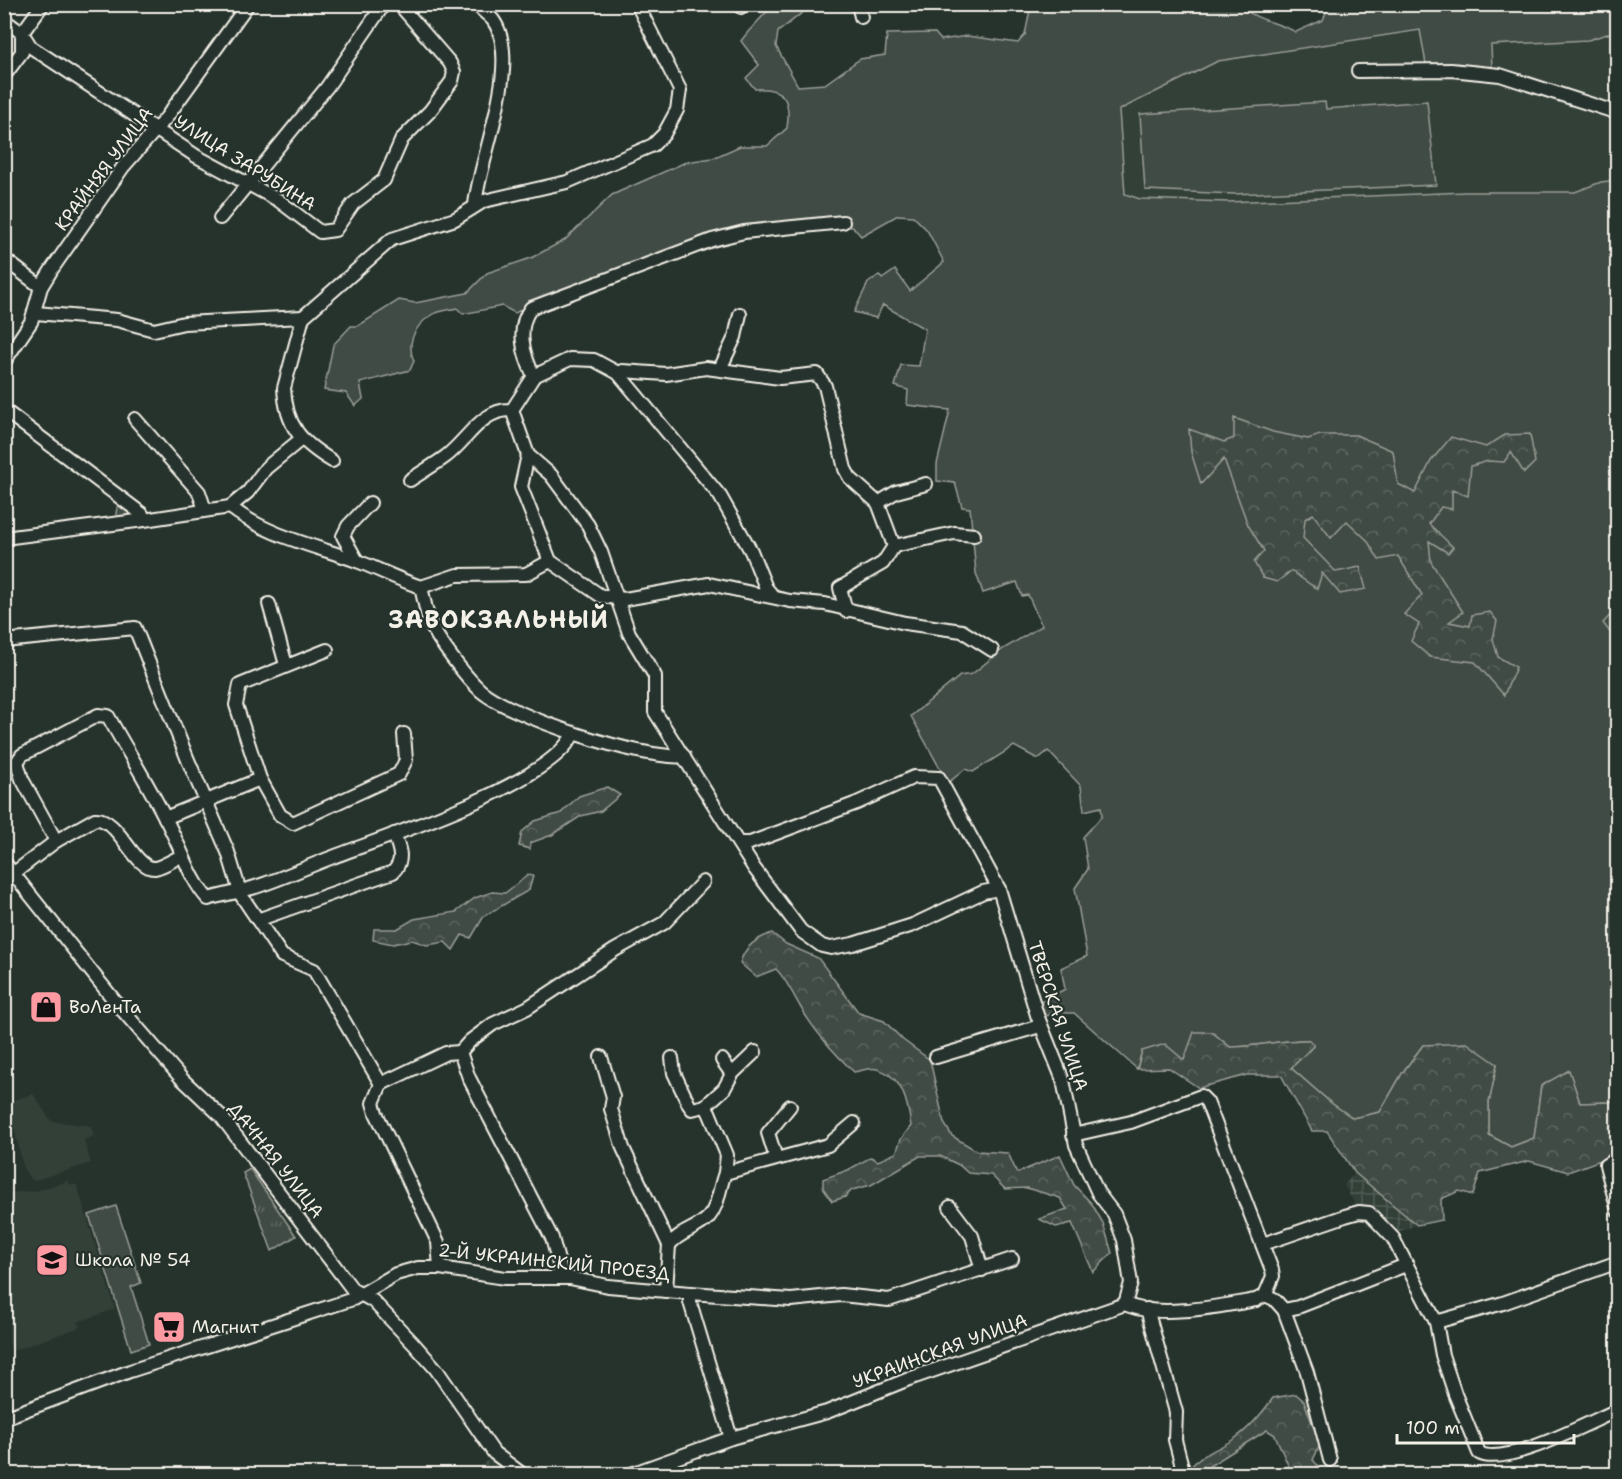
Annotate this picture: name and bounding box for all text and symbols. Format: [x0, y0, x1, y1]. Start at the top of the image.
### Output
street label: КРАЙНЯЯ УЛИЦА [50, 102, 158, 236]
street label: УЛИЦА ЗАРУБИНА [170, 110, 320, 216]
district label: ЗАВОКЗАЛЬНЫЙ [389, 603, 609, 636]
street label: ТВЕРСКАЯ УЛИЦА [1022, 938, 1094, 1094]
shop icon: ВоЛенТа [28, 989, 64, 1025]
place label: ВоЛенТа [69, 995, 141, 1019]
street label: ДАЧНАЯ УЛИЦА [223, 1097, 329, 1223]
street label: 2-Й УКРАИНСКИЙ ПРОЕЗД [437, 1238, 672, 1286]
school or university icon: Школа № 54 [34, 1242, 70, 1278]
place label: Школа № 54 [75, 1248, 191, 1272]
street label: УКРАИНСКАЯ УЛИЦА [849, 1308, 1031, 1394]
supermarket icon: Магнит [151, 1309, 187, 1345]
place label: Магнит [192, 1315, 260, 1339]
scale bar [1397, 1407, 1574, 1445]
text: 100 m [1406, 1416, 1460, 1440]

